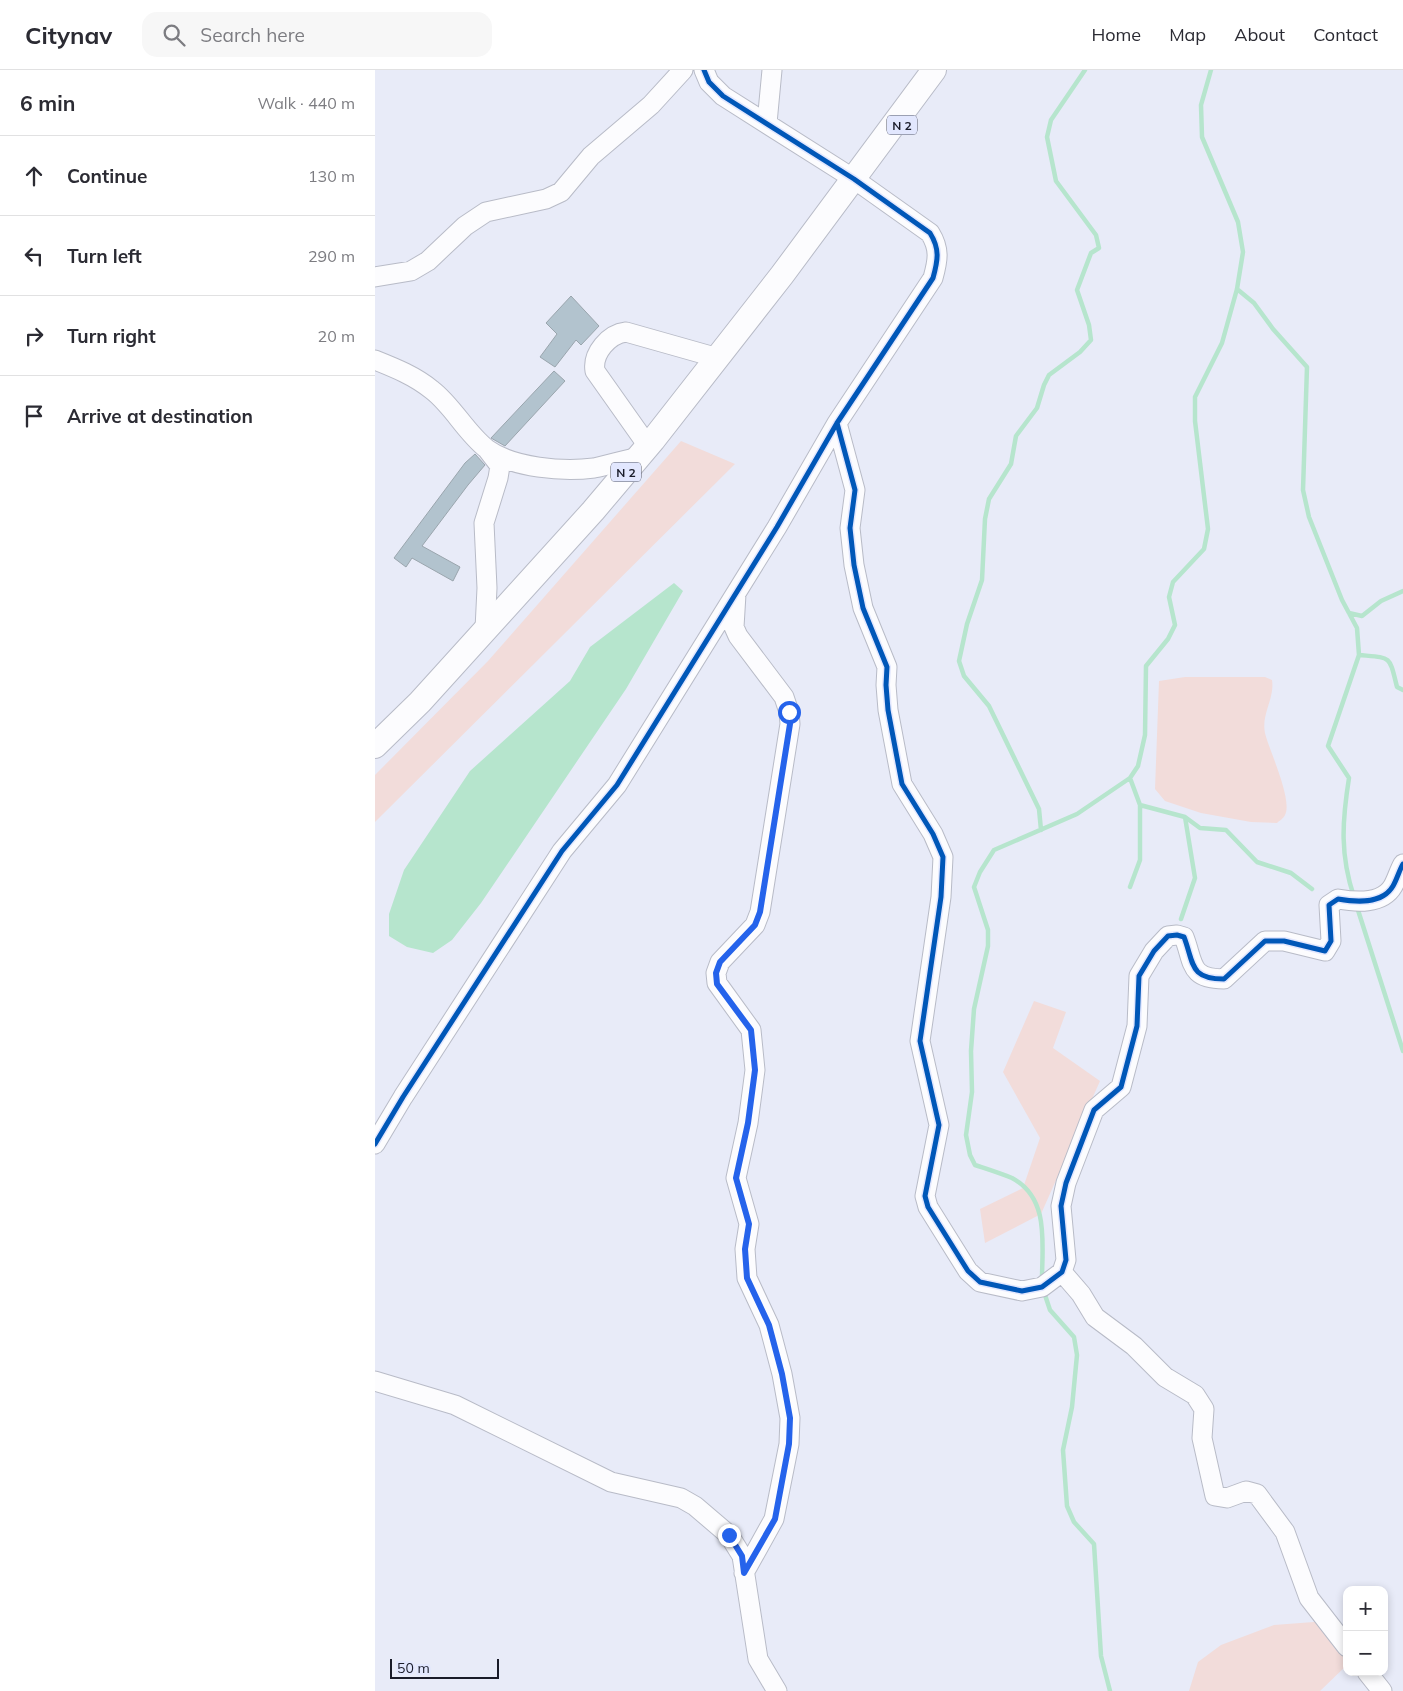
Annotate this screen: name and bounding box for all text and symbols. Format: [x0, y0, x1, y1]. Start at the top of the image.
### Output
search box [142, 12, 492, 57]
text: Citynav [25, 20, 112, 50]
icon: search [160, 21, 188, 49]
text: Search here [200, 23, 305, 47]
text: Home [1091, 23, 1141, 46]
text: Map [1169, 23, 1206, 46]
text: About [1234, 23, 1285, 46]
text: Contact [1313, 23, 1378, 46]
text: 6 min [20, 90, 75, 116]
text: Walk · 440 m [257, 93, 355, 113]
road number: N 2 [887, 116, 917, 134]
icon: ahead [20, 162, 48, 190]
text: Continue [67, 164, 147, 188]
text: 130 m [308, 166, 355, 186]
icon: left [20, 242, 48, 270]
text: Turn left [67, 244, 142, 268]
text: 290 m [308, 246, 355, 266]
icon: right [20, 322, 48, 350]
text: Turn right [67, 324, 156, 348]
text: 20 m [318, 326, 355, 346]
icon: arrive [20, 402, 48, 430]
text: Arrive at destination [67, 404, 253, 428]
road number: N 2 [611, 462, 641, 482]
route start [778, 701, 801, 724]
route end [718, 1524, 741, 1547]
map controls [1343, 1586, 1388, 1676]
button: + [1343, 1586, 1388, 1631]
button: − [1343, 1631, 1388, 1676]
scale bar [390, 1656, 499, 1679]
text: 50 m [397, 1659, 430, 1677]

